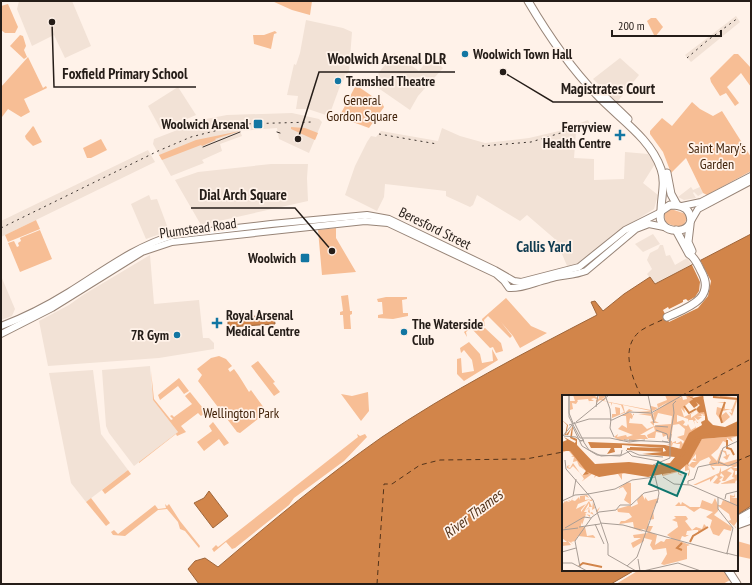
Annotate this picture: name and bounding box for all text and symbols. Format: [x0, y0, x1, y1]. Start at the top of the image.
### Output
scale bar [612, 12, 721, 38]
text: 200 m [618, 18, 645, 33]
callout: Woolwich Arsenal DLR [319, 45, 455, 72]
place label: Woolwich Town Hall [472, 45, 573, 63]
text: Woolwich Arsenal DLR [326, 49, 447, 68]
marker: Woolwich Town Hall [460, 49, 470, 59]
callout: Foxfield Primary School [54, 60, 196, 87]
text: Foxfield Primary School [62, 64, 188, 83]
place label: Tramshed Theatre [346, 72, 435, 90]
callout: Magistrates Court [553, 75, 663, 102]
marker: Tramshed Theatre [333, 76, 343, 86]
text: Magistrates Court [561, 79, 656, 98]
park label: General Gordon Square [326, 91, 398, 125]
place label: Woolwich Arsenal [160, 115, 250, 133]
marker: Woolwich Arsenal [252, 118, 264, 130]
place label: Ferryview Health Centre [543, 118, 612, 152]
marker: Ferryview Health Centre [614, 129, 626, 141]
park label: Saint Mary's Garden [688, 139, 746, 173]
callout: Dial Arch Square [191, 181, 295, 208]
text: Dial Arch Square [199, 185, 287, 204]
street label: Beresford Street [396, 203, 474, 253]
street label: Plumstead Road [158, 214, 238, 242]
district label: Callis Yard [516, 237, 572, 256]
place label: Woolwich [247, 249, 296, 267]
marker: Woolwich [299, 252, 311, 264]
place label: Royal Arsenal Medical Centre [226, 306, 300, 340]
place label: The Waterside Club [412, 315, 483, 349]
marker: Royal Arsenal Medical Centre [211, 317, 223, 329]
place label: 7R Gym [131, 326, 169, 344]
marker: The Waterside Club [399, 327, 409, 337]
marker: 7R Gym [172, 330, 182, 340]
inset map [562, 395, 738, 571]
park label: Wellington Park [203, 404, 280, 422]
water label: River Thames [439, 484, 508, 542]

